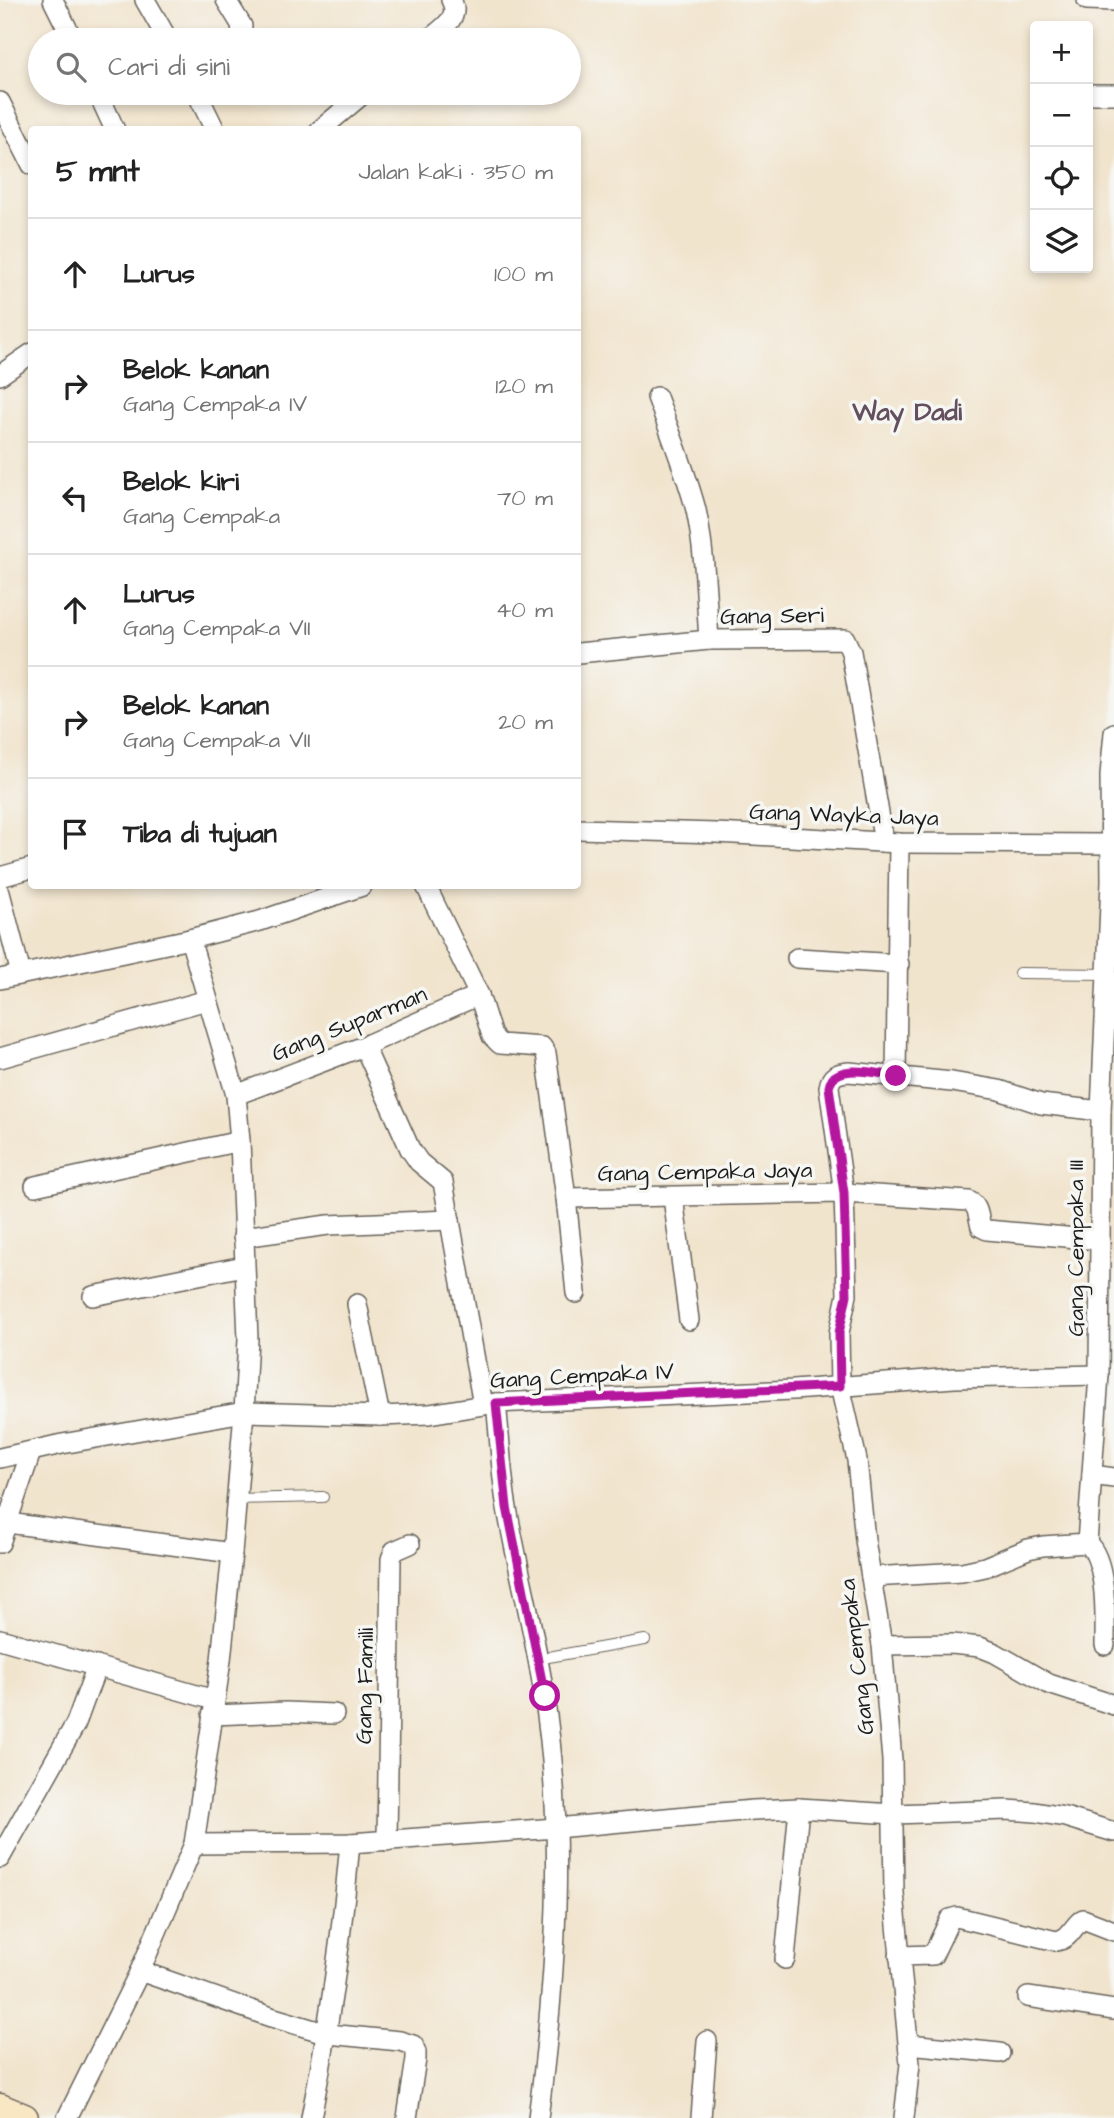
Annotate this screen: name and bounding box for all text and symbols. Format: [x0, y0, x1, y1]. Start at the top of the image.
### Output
map controls [1030, 21, 1093, 273]
button: + [1030, 21, 1093, 84]
search box [28, 28, 581, 105]
icon: search [52, 48, 90, 86]
text: Cari di sini [108, 49, 230, 85]
button: − [1030, 84, 1093, 147]
button: locate [1030, 147, 1093, 210]
text: 5 mnt [56, 151, 140, 193]
text: Jalan kaki · 350 m [358, 156, 553, 188]
button: layers [1030, 210, 1093, 273]
icon: ahead [56, 255, 94, 293]
text: Lurus [123, 256, 195, 292]
text: 100 m [494, 258, 553, 290]
text: Belok kanan [123, 352, 269, 388]
icon: right [56, 367, 94, 405]
text: 120 m [495, 370, 553, 402]
text: Gang Cempaka IV [123, 388, 307, 420]
district label: Way Dadi [851, 394, 962, 433]
text: Belok kiri [123, 464, 239, 500]
icon: left [56, 479, 94, 517]
text: 70 m [497, 482, 553, 514]
text: Gang Cempaka [123, 500, 280, 532]
text: Lurus [123, 576, 195, 612]
icon: ahead [56, 591, 94, 629]
text: 40 m [496, 594, 553, 626]
street label: Gang Seri [720, 599, 825, 634]
text: Gang Cempaka VII [123, 612, 311, 644]
text: Belok kanan [123, 688, 269, 724]
icon: right [56, 703, 94, 741]
text: 20 m [498, 706, 553, 738]
text: Gang Cempaka VII [123, 724, 311, 756]
street label: Gang Wayka Jaya [749, 796, 939, 835]
icon: arrive [56, 815, 94, 853]
text: Tiba di tujuan [123, 816, 277, 852]
street label: Gang Suparman [267, 978, 432, 1071]
route end [880, 1060, 911, 1091]
street label: Gang Cempaka Jaya [597, 1154, 813, 1191]
street label: Gang Cempaka III [1060, 1160, 1093, 1336]
street label: Gang Cempaka IV [489, 1355, 676, 1398]
street label: Gang Cempaka [831, 1577, 883, 1737]
street label: Gang Famili [348, 1627, 383, 1744]
route start [529, 1680, 560, 1711]

